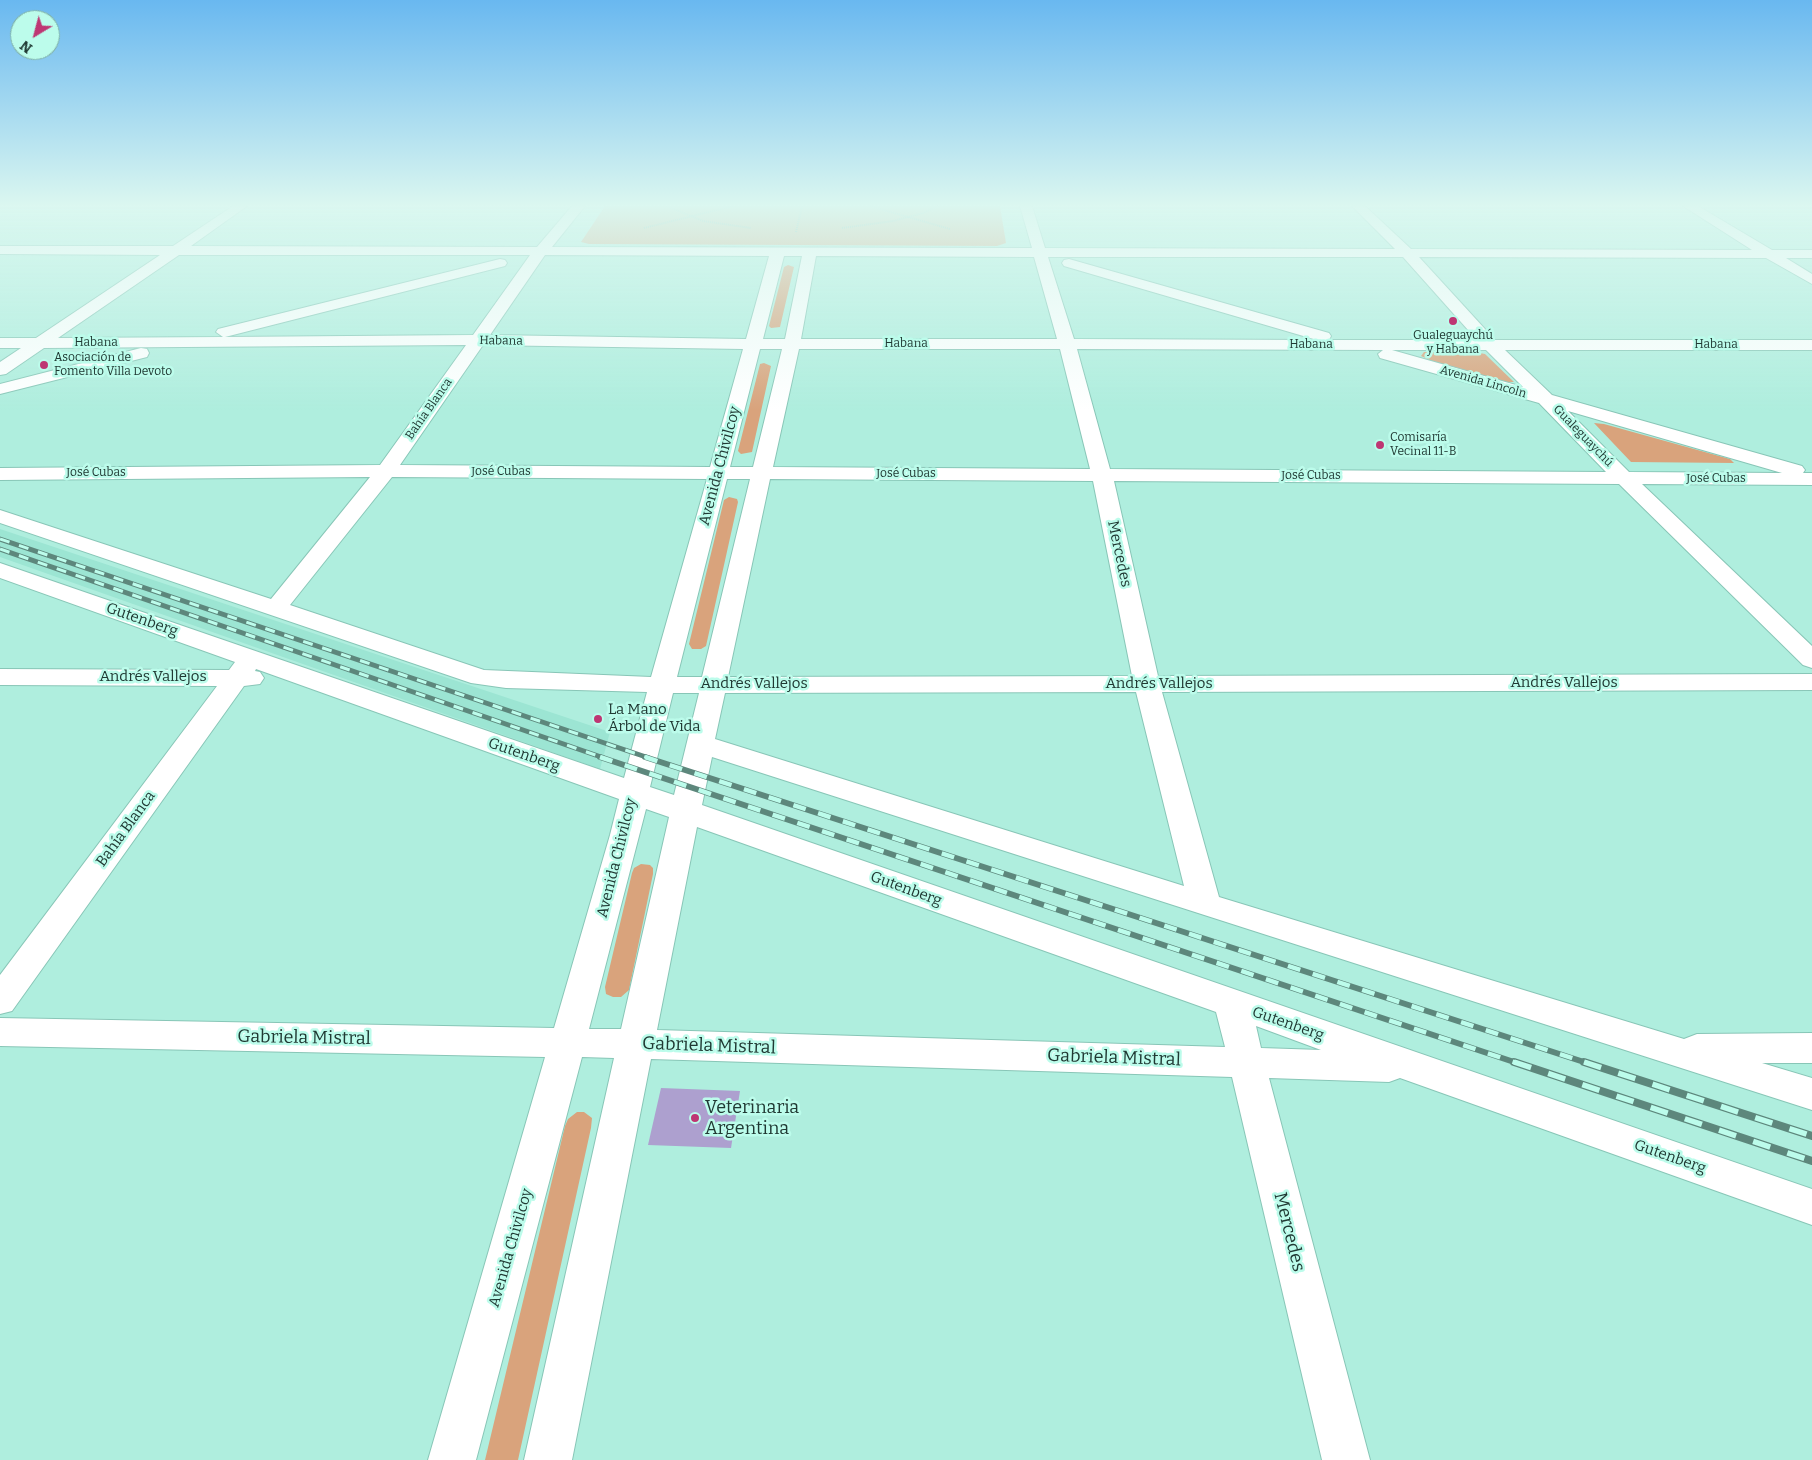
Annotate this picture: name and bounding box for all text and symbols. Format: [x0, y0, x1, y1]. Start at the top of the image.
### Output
north arrow [10, 10, 60, 60]
text: N [17, 37, 36, 57]
marker: Gualeguaychú y Habana [1447, 315, 1459, 327]
place label: Gualeguaychú y Habana [1413, 329, 1493, 357]
street label: Habana [479, 333, 523, 349]
street label: Habana [74, 336, 118, 350]
street label: Habana [884, 337, 928, 351]
street label: Habana [1289, 338, 1333, 352]
street label: Habana [1694, 338, 1738, 352]
place label: Asociación de Fomento Villa Devoto [54, 351, 172, 379]
marker: Asociación de Fomento Villa Devoto [38, 359, 50, 371]
street label: Avenida Lincoln [1438, 363, 1528, 401]
street label: Bahía Blanca [403, 376, 455, 442]
street label: Gualeguaychú [1550, 402, 1616, 470]
street label: Avenida Chivilcoy [695, 404, 745, 528]
place label: Comisaría Vecinal 11-B [1390, 431, 1457, 459]
marker: Comisaría Vecinal 11-B [1374, 439, 1386, 451]
street label: José Cubas [471, 465, 531, 479]
street label: José Cubas [66, 466, 126, 480]
street label: José Cubas [876, 467, 936, 481]
street label: José Cubas [1281, 469, 1341, 483]
street label: José Cubas [1686, 472, 1746, 486]
street label: Mercedes [1103, 519, 1135, 589]
street label: Gutenberg [104, 599, 180, 641]
street label: Andrés Vallejos [99, 668, 207, 686]
street label: Andrés Vallejos [1510, 674, 1618, 692]
street label: Andrés Vallejos [700, 675, 808, 693]
street label: Andrés Vallejos [1105, 675, 1213, 693]
place label: La Mano Árbol de Vida [608, 701, 701, 736]
marker: La Mano Árbol de Vida [592, 713, 604, 725]
street label: Gutenberg [486, 734, 562, 776]
street label: Bahía Blanca [92, 788, 160, 870]
street label: Avenida Chivilcoy [593, 796, 641, 920]
street label: Gutenberg [868, 868, 944, 910]
street label: Gutenberg [1250, 1003, 1326, 1045]
street label: Gabriela Mistral [237, 1026, 371, 1050]
street label: Gabriela Mistral [642, 1033, 776, 1059]
street label: Gabriela Mistral [1047, 1045, 1181, 1071]
place label: Veterinaria Argentina [705, 1097, 799, 1140]
marker: Veterinaria Argentina [689, 1112, 701, 1124]
street label: Gutenberg [1632, 1136, 1708, 1178]
street label: Avenida Chivilcoy [485, 1187, 537, 1309]
street label: Mercedes [1269, 1190, 1309, 1274]

